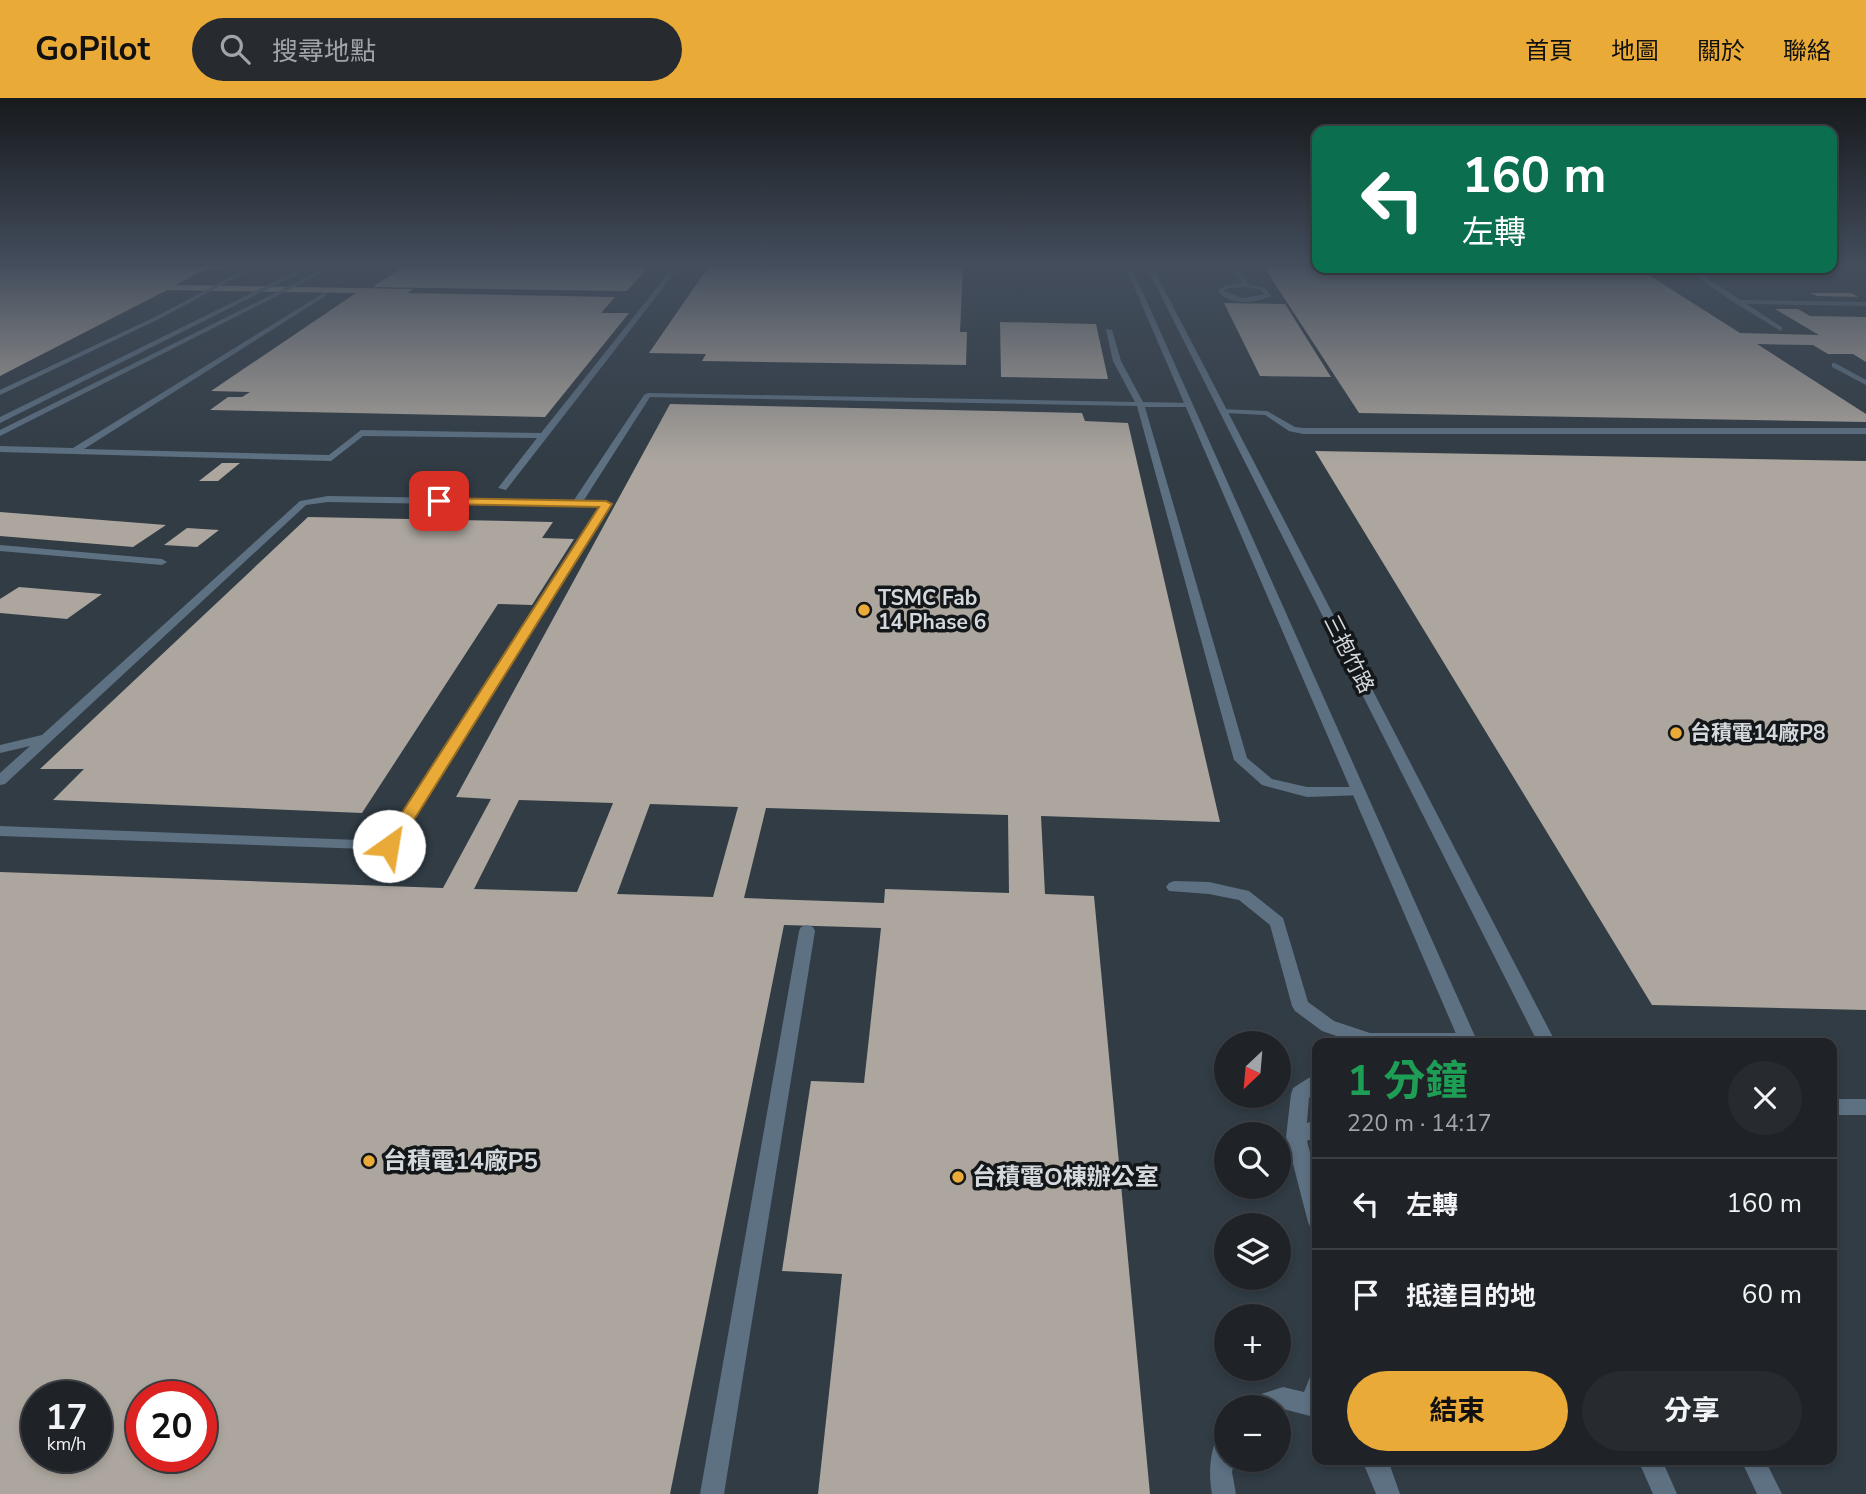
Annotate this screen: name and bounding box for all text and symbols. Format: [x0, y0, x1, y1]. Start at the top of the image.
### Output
search box [192, 18, 682, 81]
text: GoPilot [35, 27, 150, 72]
icon: search [216, 30, 254, 68]
text: 搜尋地點 [272, 34, 376, 69]
text: 首頁 [1525, 35, 1573, 67]
text: 地圖 [1611, 35, 1659, 67]
text: 關於 [1697, 35, 1745, 67]
text: 聯絡 [1783, 35, 1831, 67]
text: 160 m [1462, 142, 1606, 209]
icon: left [1347, 154, 1438, 245]
text: 左轉 [1462, 211, 1526, 254]
pin [409, 471, 469, 531]
icon: arrive [420, 482, 458, 520]
place label: TSMC Fab 14 Phase 6 [878, 584, 986, 636]
marker: TSMC Fab 14 Phase 6 [856, 602, 872, 618]
street label: 三抱竹路 [1317, 610, 1381, 698]
place label: 台積電14廠P8 [1690, 719, 1826, 747]
marker: 台積電14廠P8 [1668, 725, 1684, 741]
position arrow [352, 809, 426, 883]
north arrow [1214, 1031, 1292, 1108]
map controls [1214, 1031, 1291, 1472]
text: 1 分鐘 [1347, 1053, 1468, 1110]
button: close [1728, 1061, 1802, 1135]
text: 220 m · 14:17 [1347, 1108, 1492, 1139]
button: search [1214, 1122, 1291, 1199]
place label: 台積電14廠P5 [383, 1145, 538, 1177]
marker: 台積電14廠P5 [361, 1153, 377, 1169]
place label: 台積電O棟辦公室 [972, 1161, 1159, 1193]
marker: 台積電O棟辦公室 [950, 1169, 966, 1185]
icon: left [1347, 1185, 1385, 1223]
text: 160 m [1726, 1186, 1802, 1221]
text: 左轉 [1406, 1188, 1458, 1223]
button: layers [1214, 1213, 1291, 1290]
icon: arrive [1347, 1276, 1385, 1314]
text: 60 m [1742, 1277, 1802, 1312]
text: 抵達目的地 [1406, 1279, 1536, 1314]
button: + [1214, 1304, 1291, 1381]
button: 結束 [1347, 1371, 1568, 1451]
button: 分享 [1582, 1371, 1802, 1451]
speed limit sign: 20 [126, 1381, 217, 1472]
text: 17 [45, 1394, 88, 1441]
button: − [1214, 1395, 1291, 1472]
text: km/h [47, 1432, 86, 1456]

